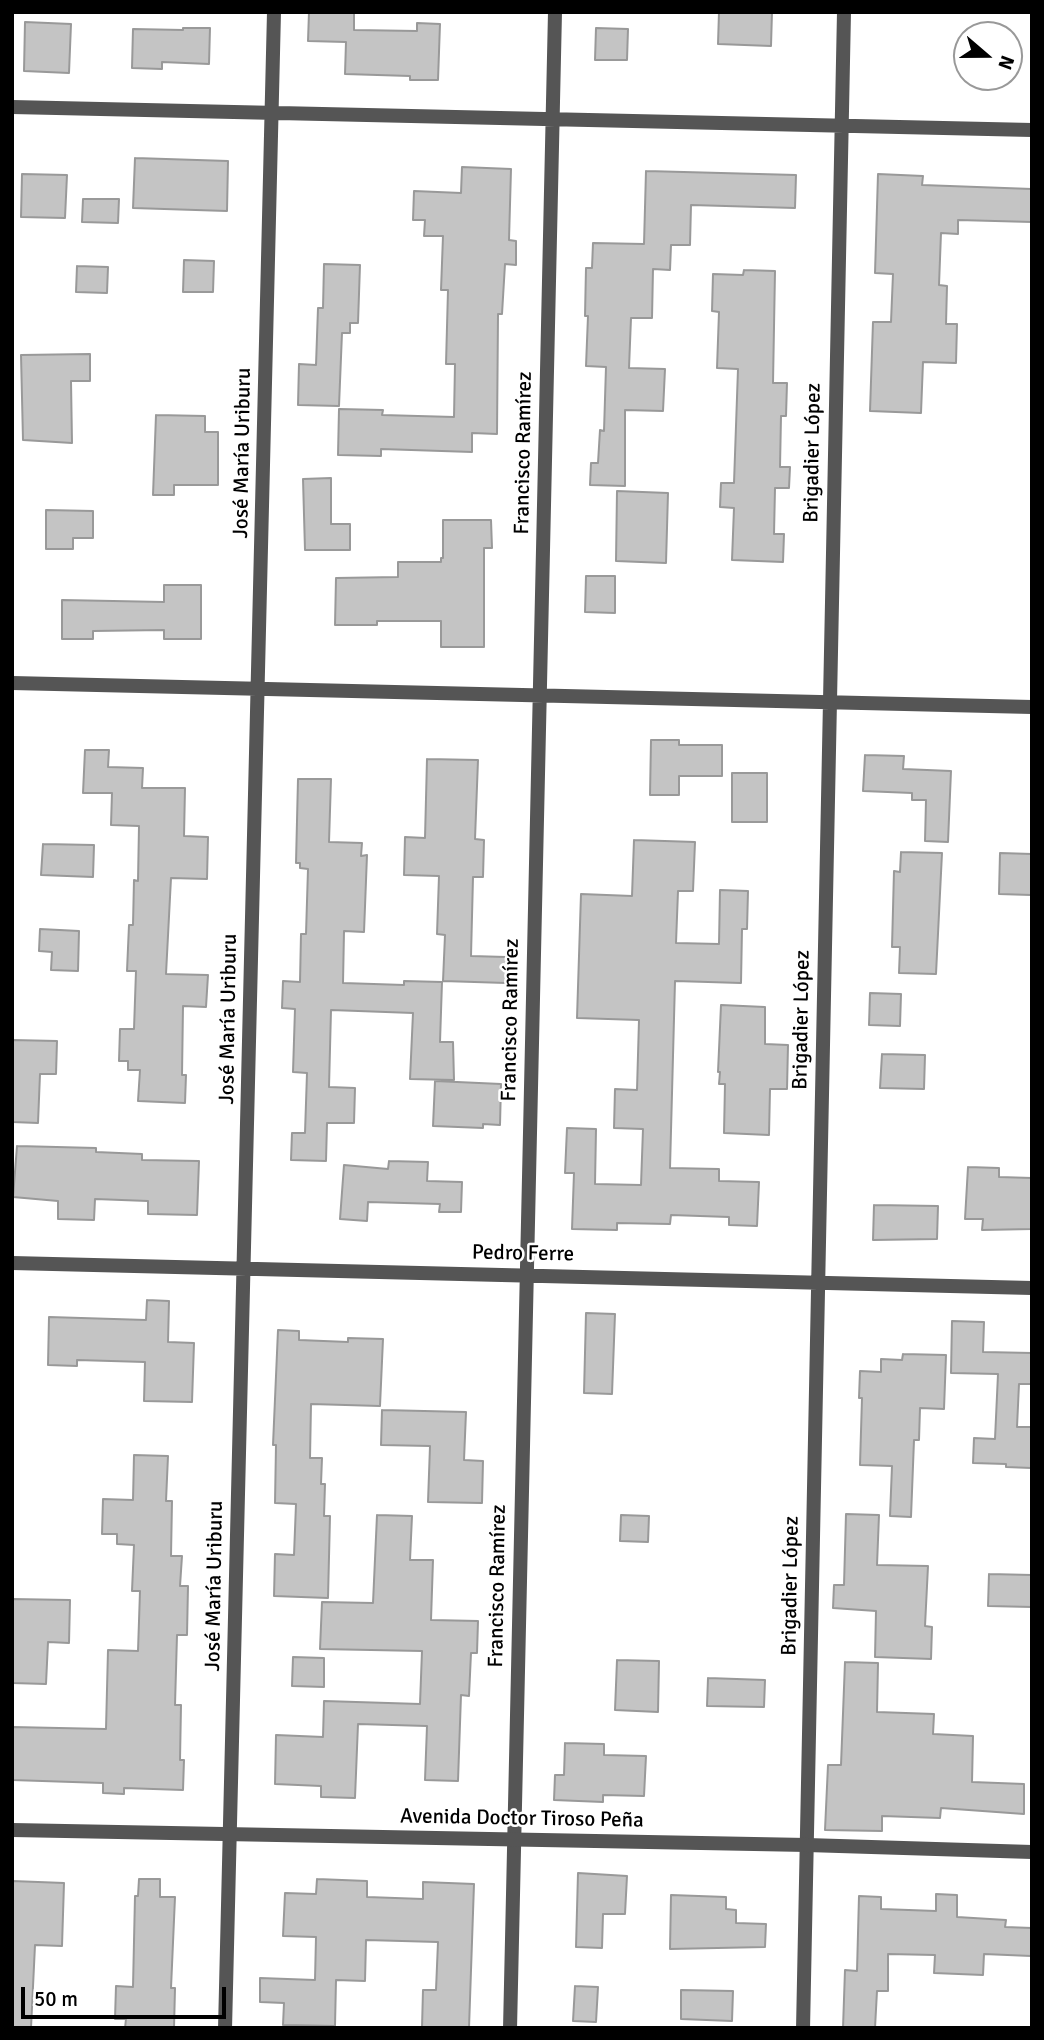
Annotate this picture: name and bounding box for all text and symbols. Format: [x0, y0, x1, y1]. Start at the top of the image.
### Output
north arrow [953, 21, 1023, 91]
text: N [992, 52, 1019, 73]
street label: José María Uriburu [229, 367, 257, 539]
street label: Francisco Ramírez [510, 371, 538, 535]
street label: Brigadier López [799, 383, 827, 523]
street label: José María Uriburu [215, 933, 243, 1105]
street label: Francisco Ramírez [497, 938, 525, 1102]
street label: Brigadier López [788, 950, 816, 1090]
street label: Pedro Ferre [472, 1241, 574, 1267]
street label: José María Uriburu [201, 1500, 229, 1672]
street label: Francisco Ramírez [484, 1504, 512, 1668]
street label: Brigadier López [777, 1516, 805, 1656]
street label: Avenida Doctor Tiroso Peña [400, 1804, 644, 1834]
scale bar [24, 1974, 229, 2018]
text: 50 m [34, 1986, 78, 2012]

